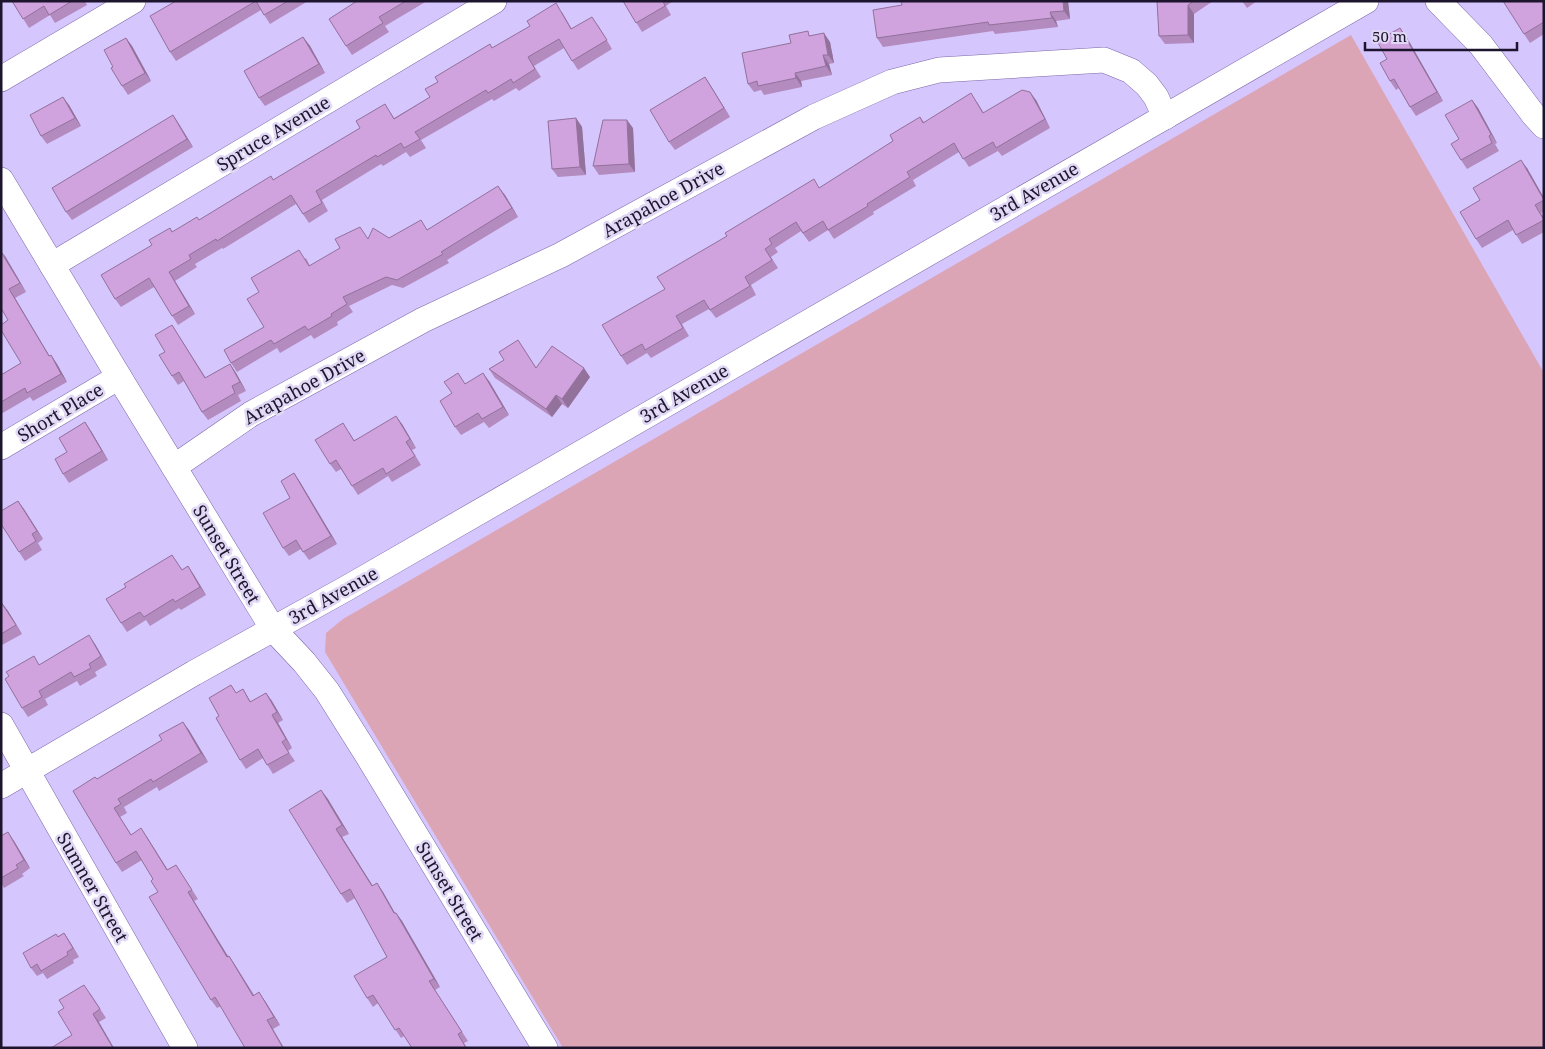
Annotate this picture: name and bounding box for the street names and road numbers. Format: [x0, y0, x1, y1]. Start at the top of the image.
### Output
street label: Spruce Avenue [212, 90, 334, 176]
street label: Arapahoe Drive [598, 156, 728, 242]
street label: 3rd Avenue [985, 156, 1083, 226]
street label: Arapahoe Drive [239, 343, 369, 429]
street label: 3rd Avenue [635, 358, 733, 428]
street label: Short Place [13, 377, 107, 447]
street label: Sunset Street [188, 500, 266, 608]
street label: 3rd Avenue [284, 561, 382, 629]
street label: Sumner Street [52, 828, 134, 946]
street label: Sunset Street [411, 837, 489, 945]

